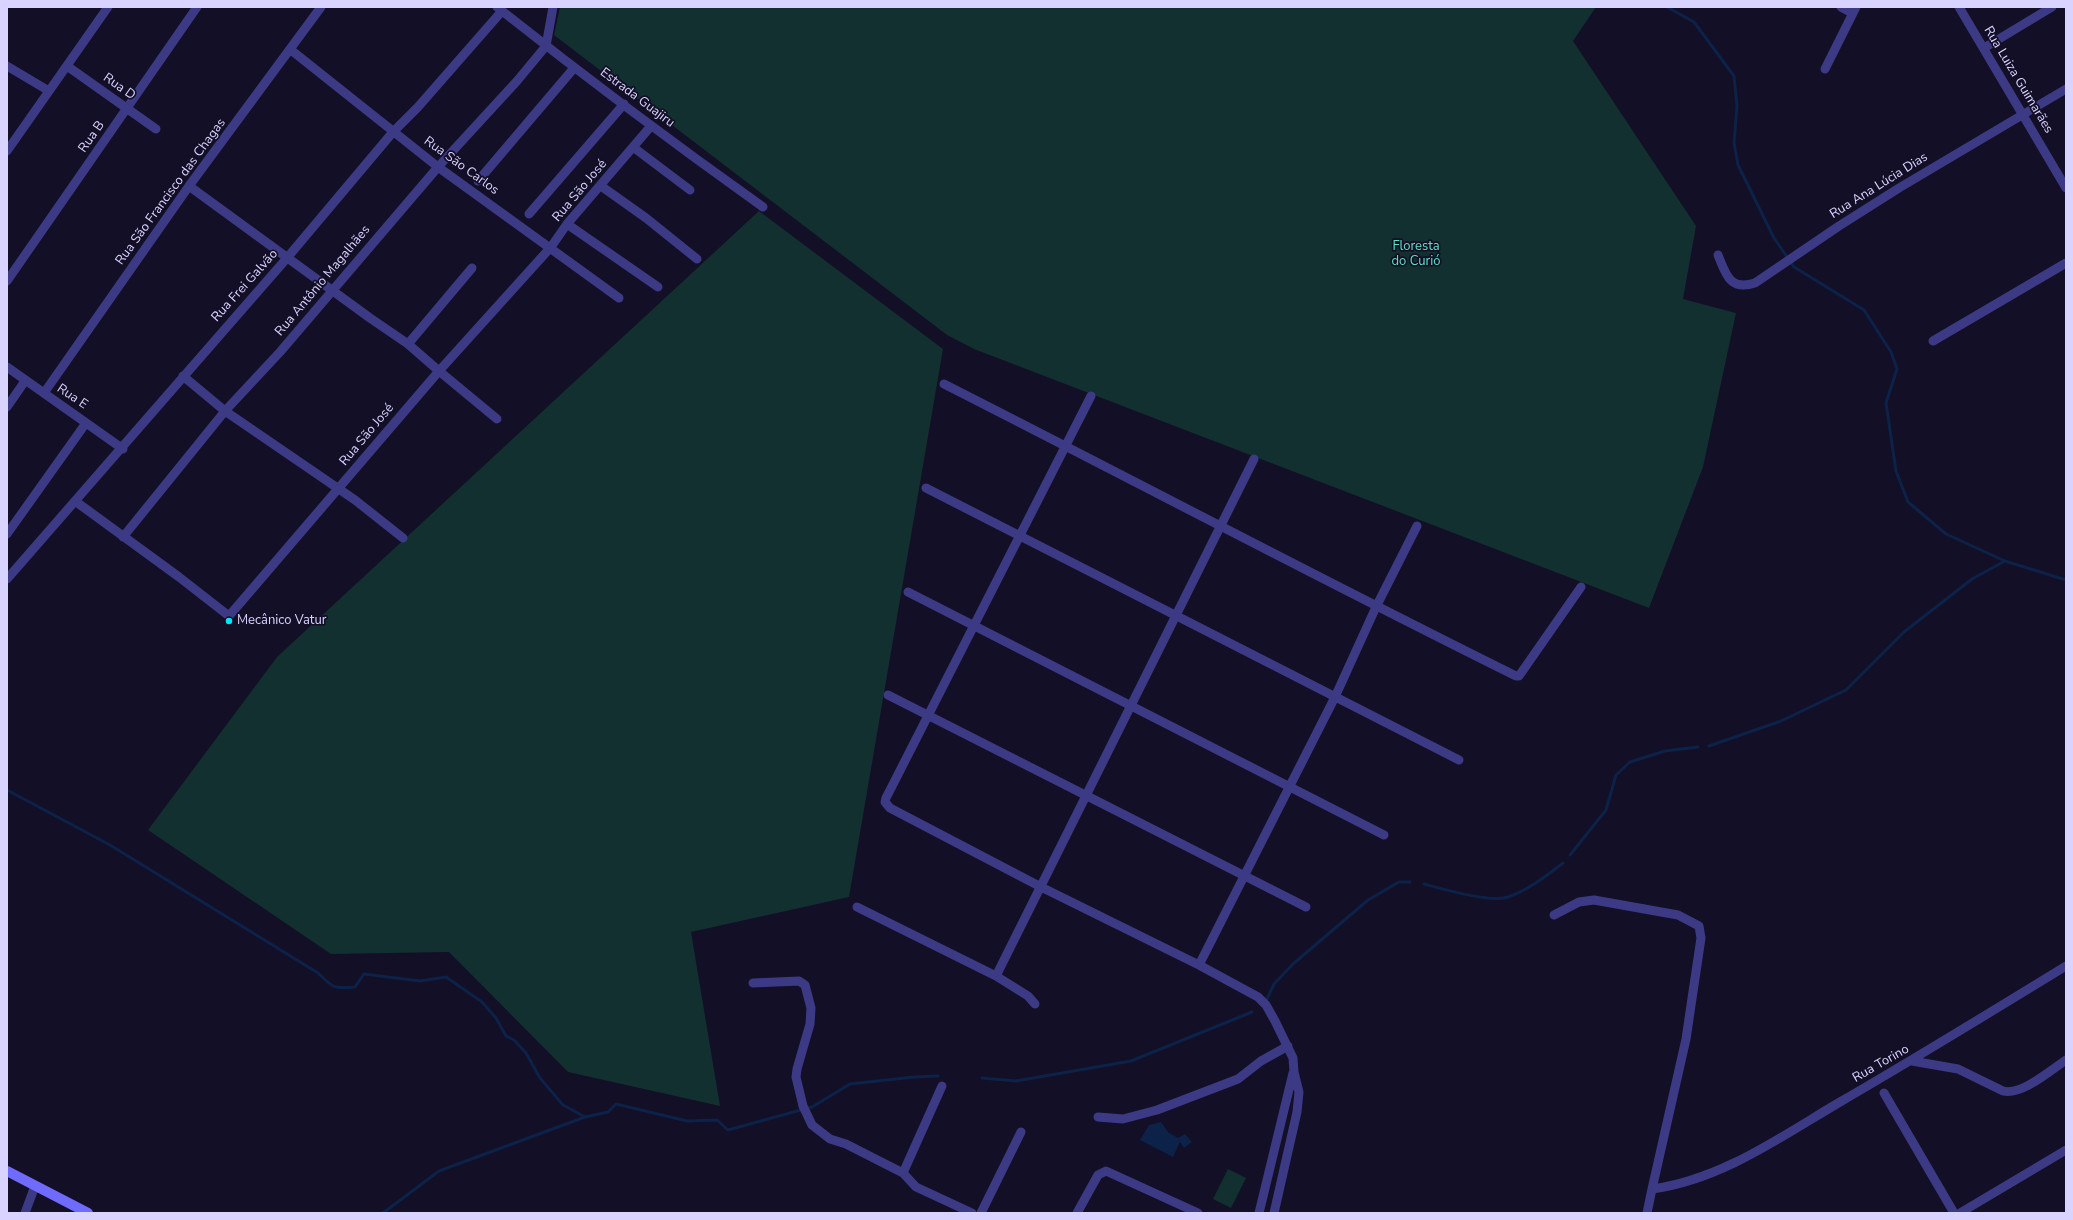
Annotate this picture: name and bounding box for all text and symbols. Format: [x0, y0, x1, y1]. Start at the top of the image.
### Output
street label: Rua Luiza Guimarães [1980, 24, 2056, 136]
street label: Estrada Guajiru [597, 65, 677, 131]
street label: Rua D [100, 70, 138, 104]
street label: Rua São Francisco das Chagas [113, 116, 229, 268]
street label: Rua B [76, 118, 108, 156]
street label: Rua São Carlos [420, 134, 502, 198]
street label: Rua Ana Lúcia Dias [1827, 150, 1931, 222]
street label: Rua São José [550, 157, 610, 225]
street label: Rua Antônio Magalhães [272, 223, 374, 339]
park label: Floresta do Curió [1392, 239, 1440, 270]
street label: Rua Frei Galvão [209, 247, 281, 325]
street label: Rua E [54, 381, 90, 413]
street label: Rua São José [337, 401, 397, 469]
place label: Mecânico Vatur [237, 613, 326, 629]
marker: Mecânico Vatur [224, 616, 234, 626]
street label: Rua Torino [1850, 1042, 1912, 1086]

